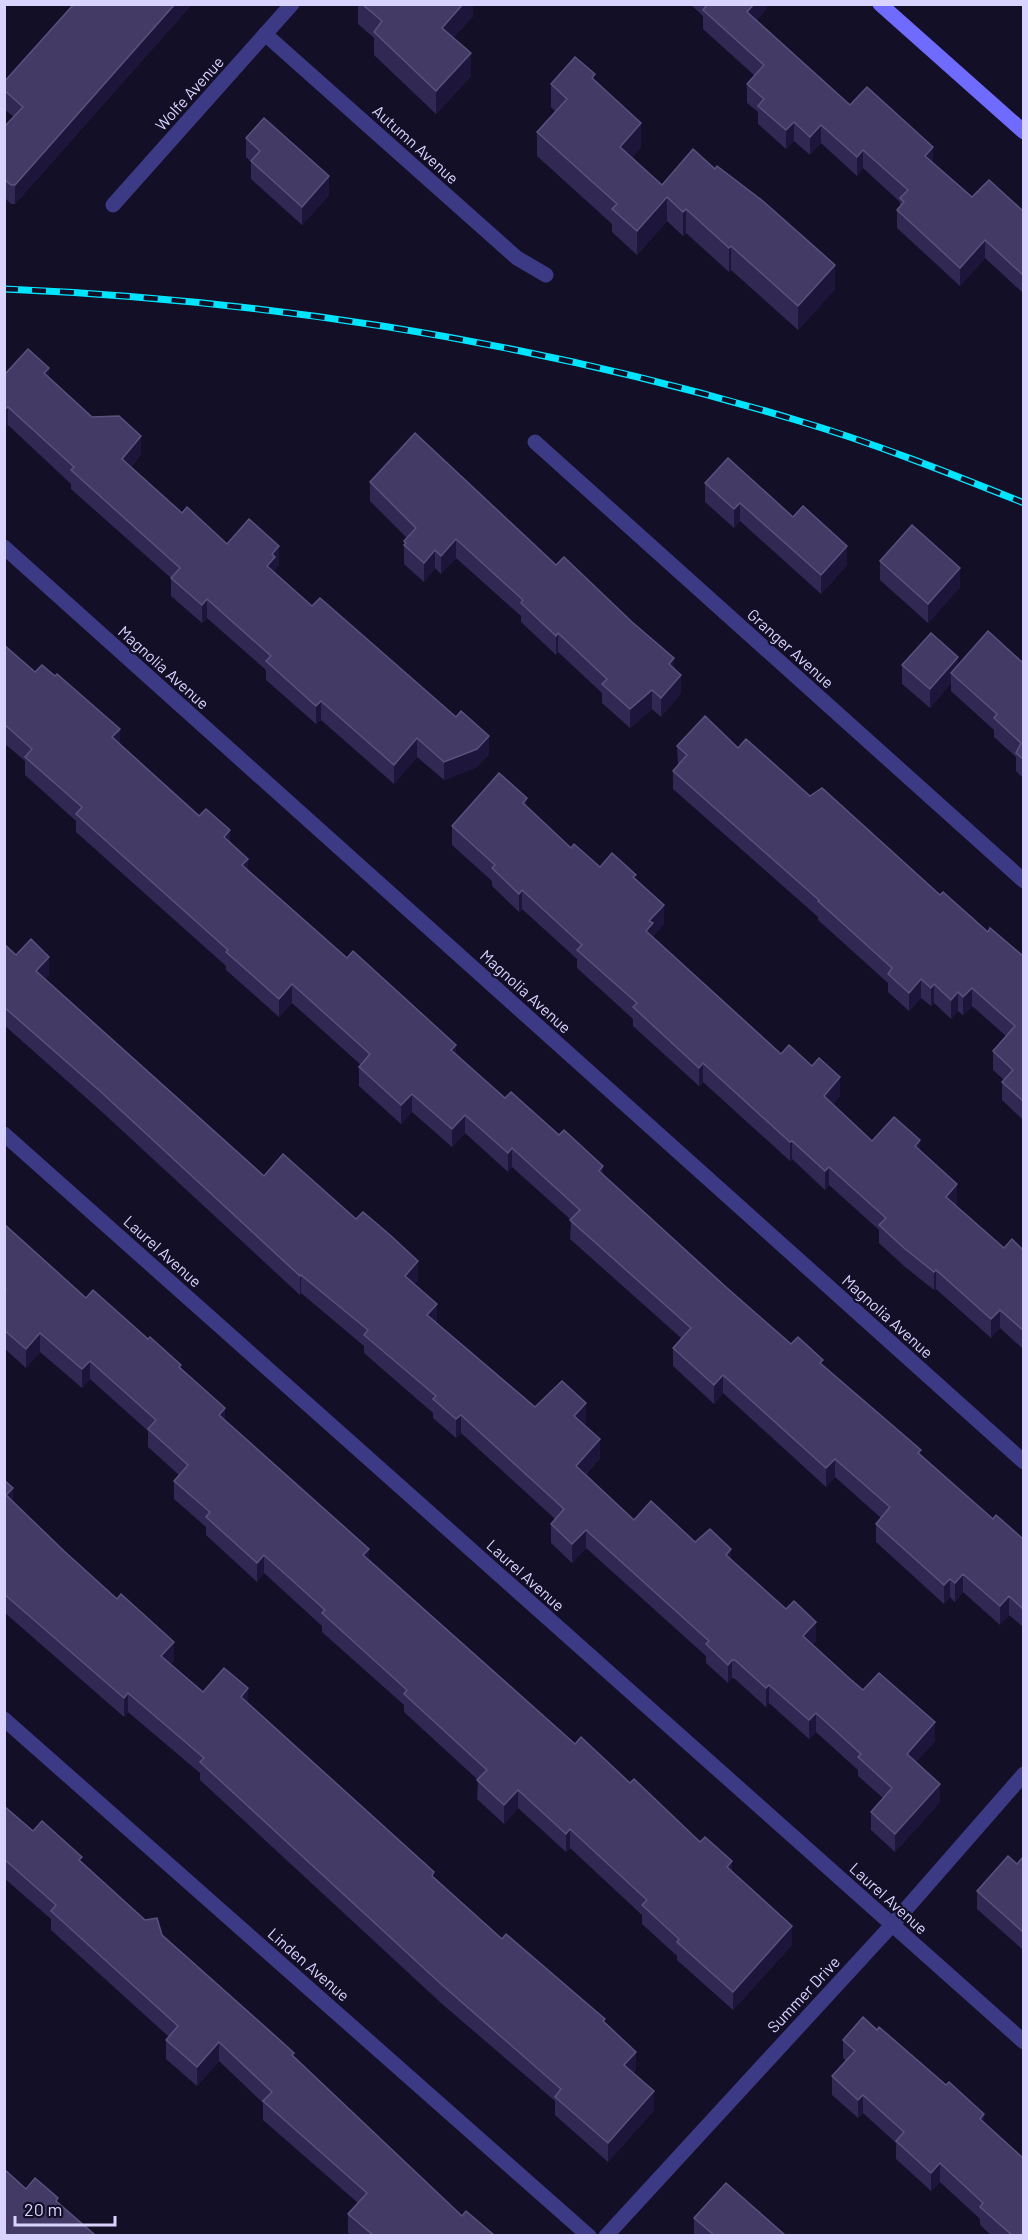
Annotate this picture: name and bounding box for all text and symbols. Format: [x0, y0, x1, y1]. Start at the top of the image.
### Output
street label: Wolfe Avenue [151, 52, 227, 134]
street label: Autumn Avenue [369, 101, 463, 187]
street label: Granger Avenue [744, 604, 838, 692]
street label: Magnolia Avenue [115, 621, 213, 713]
street label: Magnolia Avenue [477, 945, 575, 1037]
street label: Laurel Avenue [120, 1211, 206, 1291]
street label: Magnolia Avenue [839, 1270, 937, 1362]
street label: Laurel Avenue [483, 1535, 569, 1615]
street label: Laurel Avenue [846, 1858, 932, 1938]
street label: Linden Avenue [264, 1923, 354, 2005]
street label: Summer Drive [763, 1952, 843, 2036]
scale bar [15, 2189, 116, 2227]
text: 20 m [24, 2198, 62, 2220]

